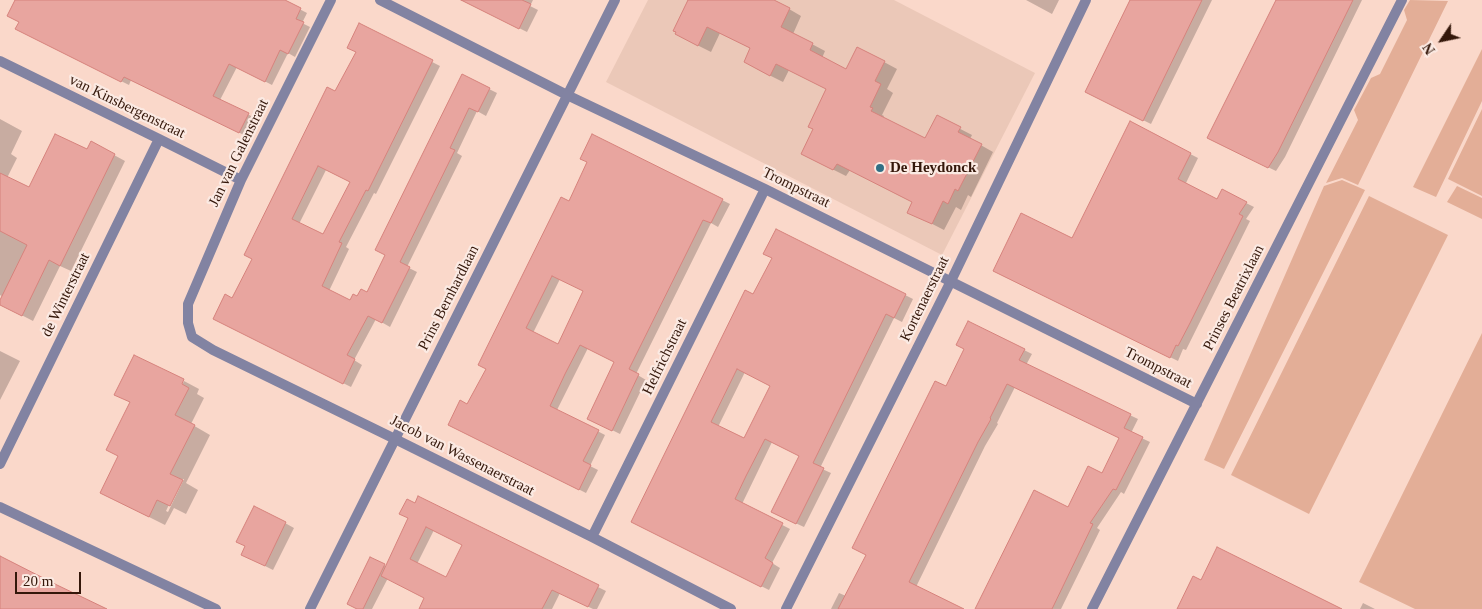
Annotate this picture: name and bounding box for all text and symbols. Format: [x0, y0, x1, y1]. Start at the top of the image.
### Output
north arrow [1417, 15, 1467, 65]
text: N [1420, 40, 1438, 57]
street label: van Kinsbergenstraat [66, 71, 188, 143]
street label: Jan van Galenstraat [205, 96, 273, 210]
place label: De Heydonck [890, 159, 976, 177]
marker: De Heydonck [874, 162, 886, 174]
street label: Trompstraat [759, 164, 833, 212]
street label: Prinses Beatrixlaan [1200, 242, 1268, 354]
street label: Prins Bernhardlaan [415, 243, 483, 353]
street label: de Winterstraat [38, 250, 94, 340]
street label: Kortenaerstraat [897, 254, 953, 344]
street label: Helfrichstraat [639, 316, 691, 398]
street label: Trompstraat [1121, 343, 1195, 393]
street label: Jacob van Wassenaerstraat [387, 412, 537, 500]
scale bar [18, 562, 84, 594]
text: 20 m [23, 573, 53, 589]

